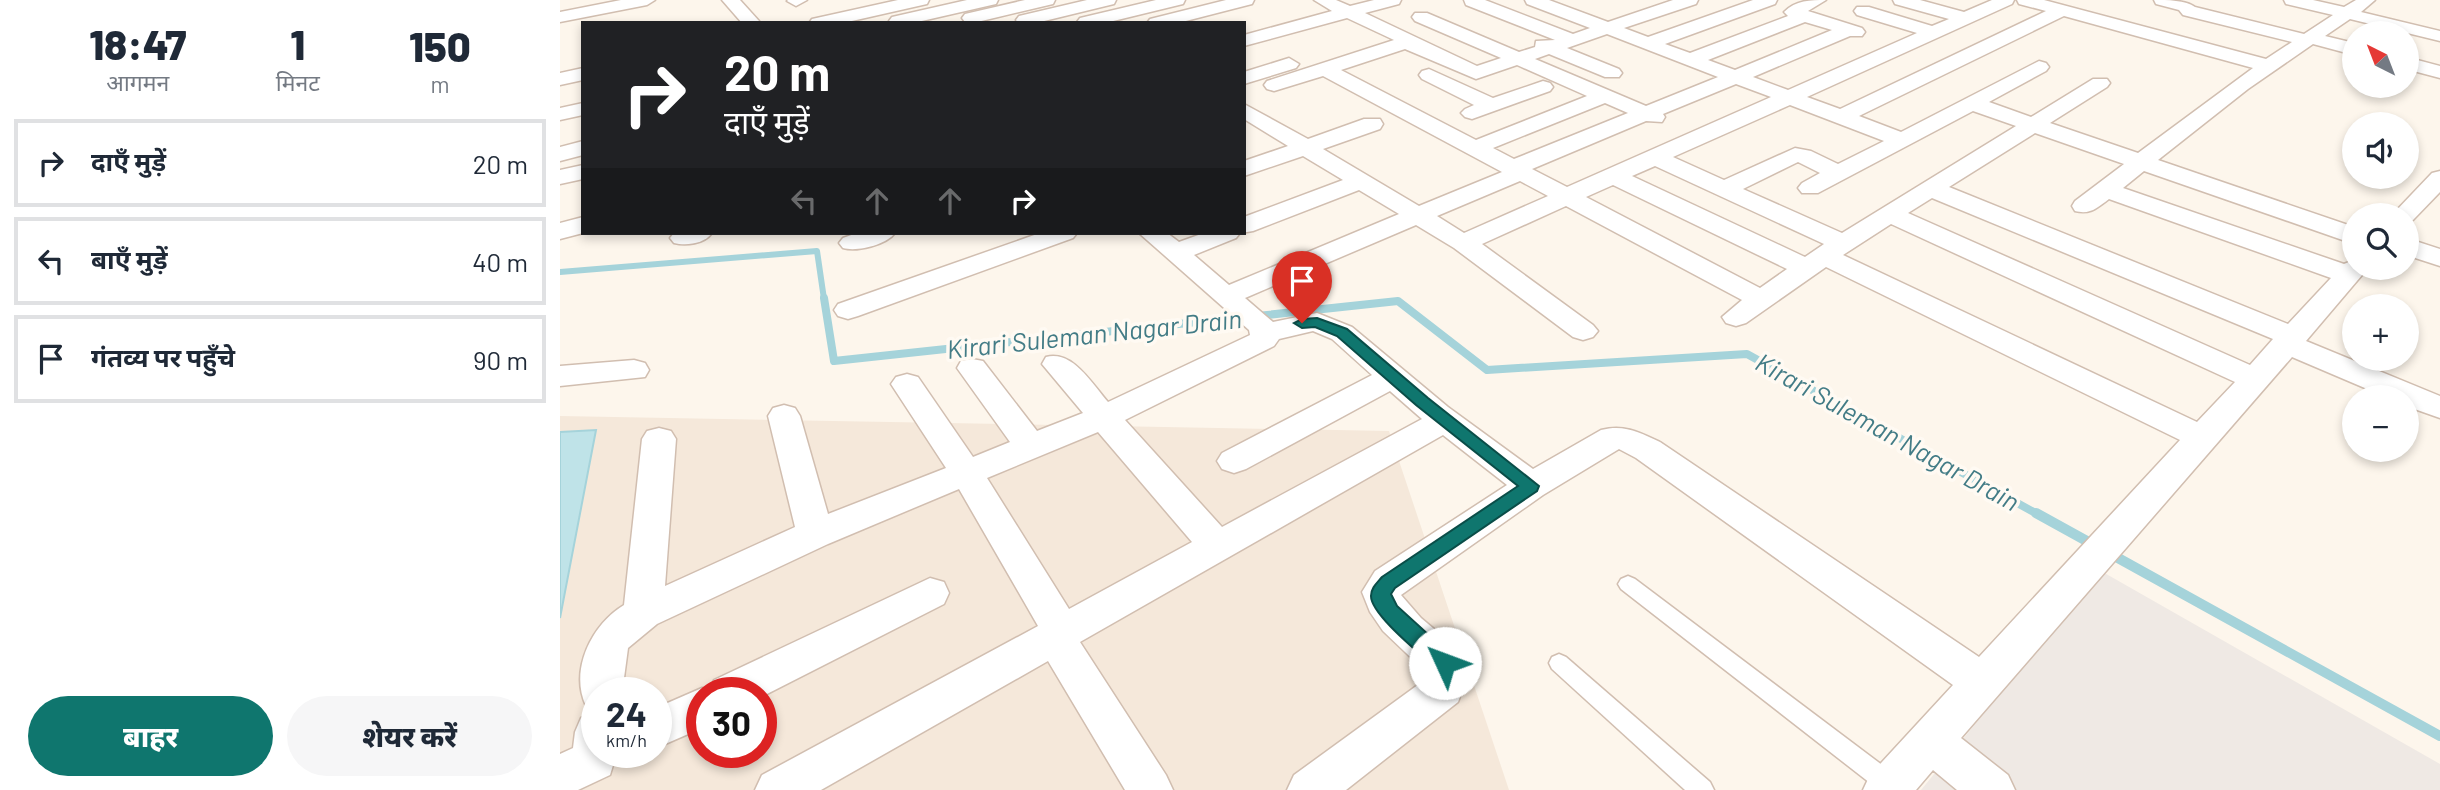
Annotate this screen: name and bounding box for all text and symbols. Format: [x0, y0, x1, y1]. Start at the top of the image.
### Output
text: 18:47 [89, 18, 187, 68]
text: 1 [290, 18, 305, 68]
text: 150 [409, 20, 471, 70]
north arrow [2342, 21, 2418, 98]
map controls [2342, 21, 2419, 462]
text: 20 m [724, 42, 830, 101]
icon: right [609, 49, 700, 140]
text: आगमन [106, 68, 169, 96]
text: मिनट [276, 68, 320, 96]
text: m [430, 70, 449, 98]
text: दाएँ मुड़ें [724, 102, 810, 140]
button: sound [2342, 112, 2419, 189]
icon: right [32, 144, 70, 182]
text: दाएँ मुड़ें [91, 145, 166, 176]
text: 20 m [473, 148, 528, 179]
icon: left [785, 182, 823, 220]
icon: ahead [858, 182, 896, 220]
icon: ahead [931, 182, 969, 220]
icon: right [1004, 182, 1042, 220]
button: search [2342, 203, 2419, 280]
icon: left [32, 242, 70, 280]
text: बाएँ मुड़ें [91, 243, 168, 274]
text: 40 m [472, 246, 528, 277]
pin [1272, 251, 1332, 323]
icon: arrive [1283, 262, 1321, 300]
button: + [2342, 294, 2419, 371]
water label: Kirari Suleman Nagar Drain [945, 302, 1243, 364]
icon: arrive [32, 340, 70, 378]
text: गंतव्य पर पहुँचे [91, 341, 235, 372]
text: 90 m [473, 344, 528, 375]
water label: Kirari Suleman Nagar Drain [1751, 346, 2025, 516]
button: − [2342, 385, 2419, 462]
position arrow [1408, 626, 1482, 700]
speed limit sign: 30 [686, 677, 777, 768]
text: 24 [606, 692, 647, 734]
button: बाहर [28, 696, 273, 776]
button: शेयर करें [287, 696, 532, 776]
text: km/h [606, 729, 647, 751]

